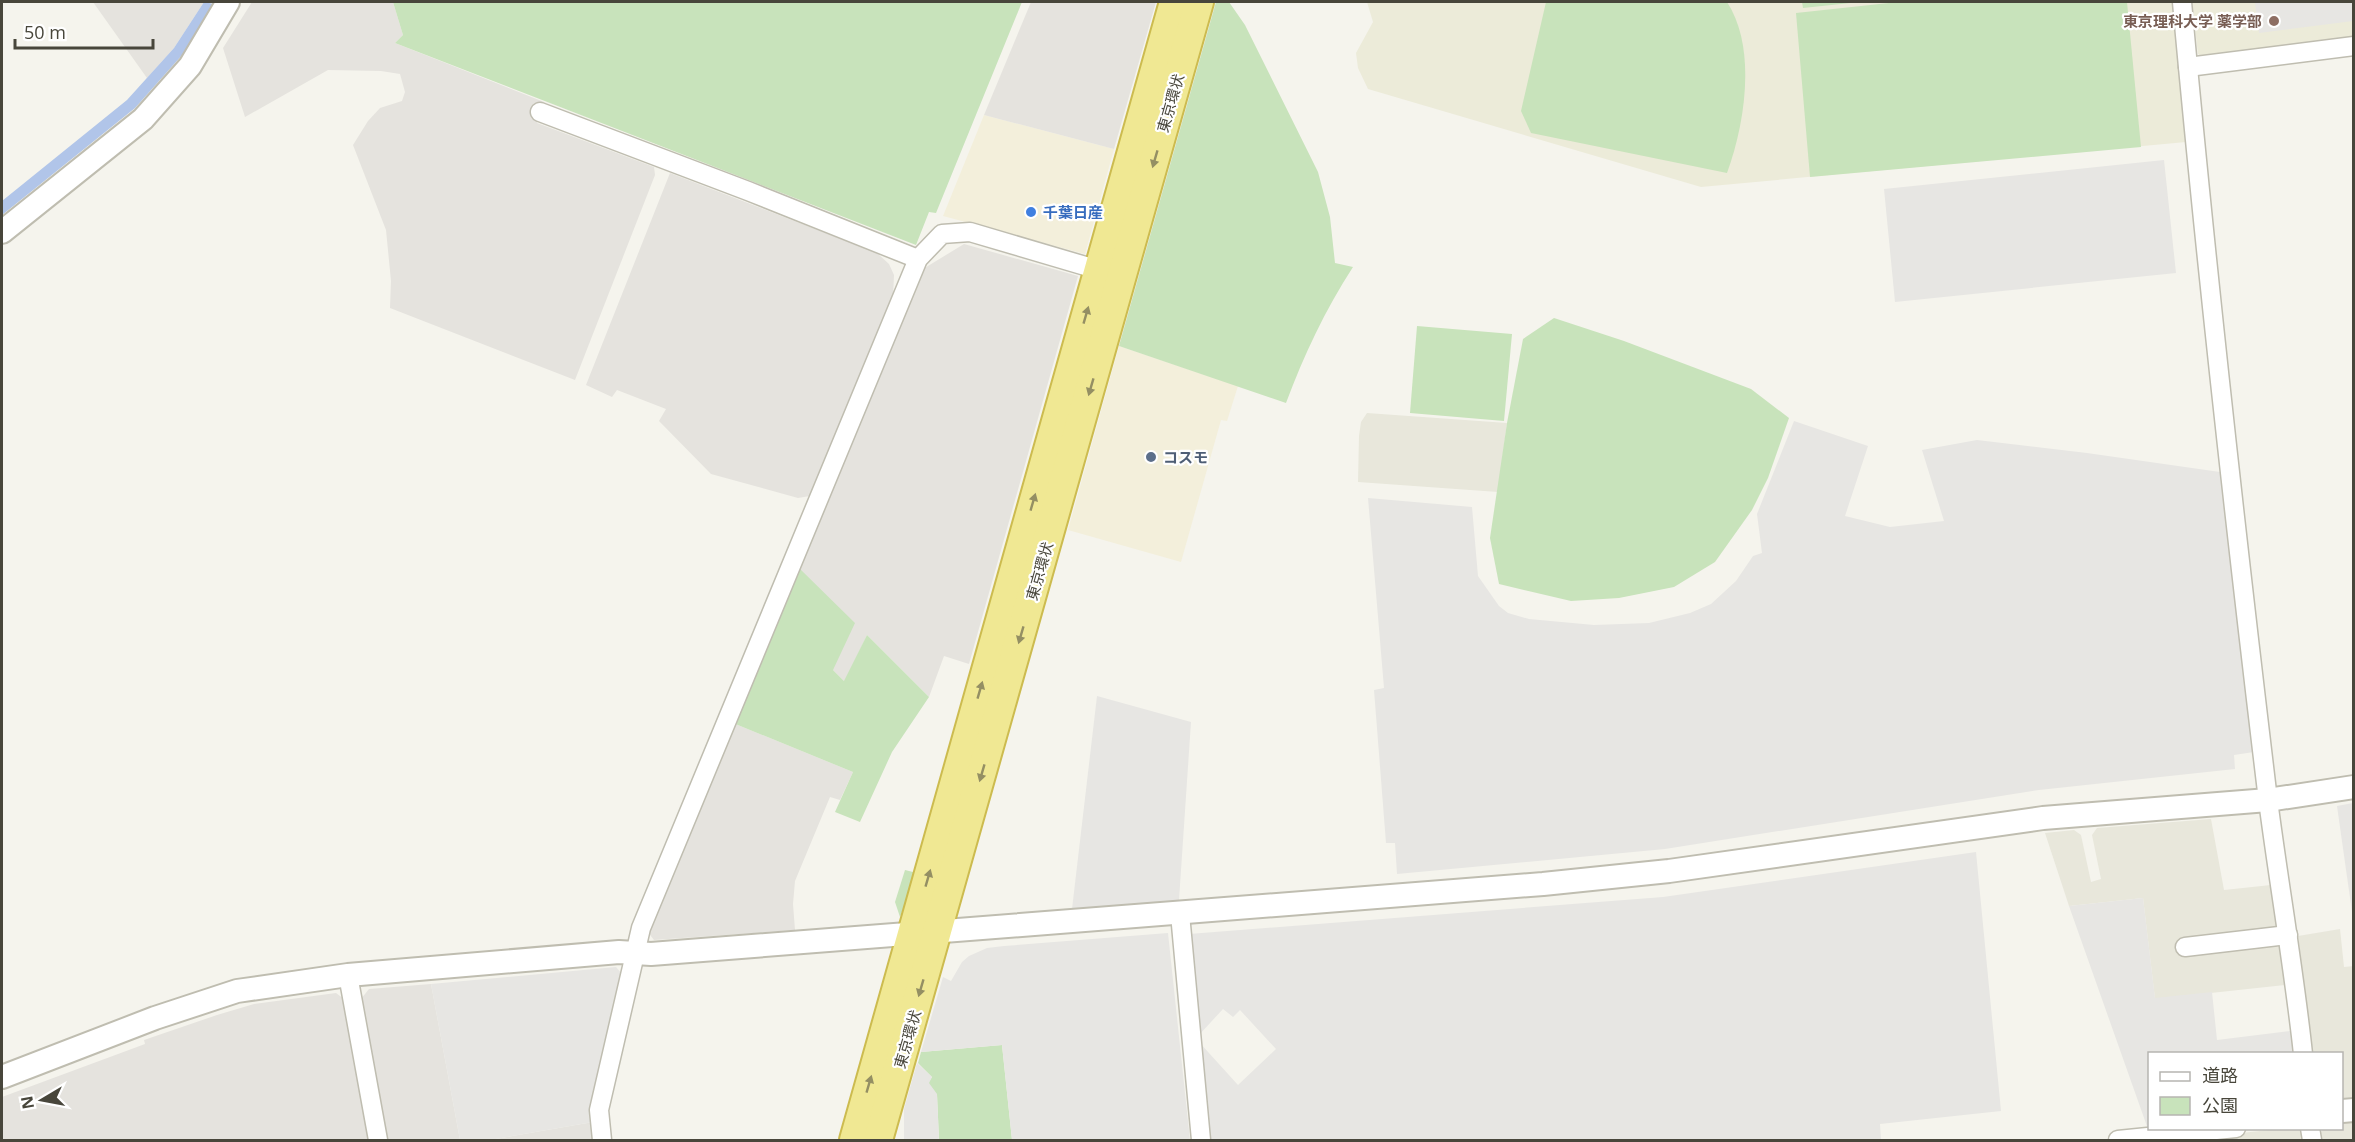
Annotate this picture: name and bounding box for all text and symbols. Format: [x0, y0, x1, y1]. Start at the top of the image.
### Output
place label: 東京理科大学 薬学部 [2123, 11, 2262, 31]
scale bar [15, 12, 153, 50]
marker: 東京理科大学 薬学部 [2267, 14, 2281, 28]
text: 50 m [24, 20, 66, 44]
street label: 東京環状 [1152, 71, 1188, 135]
one-way arrow [1150, 150, 1159, 168]
place label: 千葉日産 [1043, 202, 1103, 222]
marker: 千葉日産 [1024, 205, 1038, 219]
one-way arrow [1082, 305, 1091, 323]
one-way arrow [1085, 378, 1095, 396]
place label: コスモ [1163, 447, 1208, 467]
marker: コスモ [1144, 450, 1158, 464]
one-way arrow [1029, 493, 1039, 511]
street label: 東京環状 [1021, 539, 1057, 603]
one-way arrow [1015, 626, 1025, 644]
one-way arrow [976, 681, 986, 699]
one-way arrow [977, 764, 986, 782]
one-way arrow [923, 869, 933, 887]
one-way arrow [916, 979, 925, 997]
street label: 東京環状 [889, 1007, 925, 1071]
legend [2148, 1052, 2343, 1130]
text: 道路 [2202, 1063, 2238, 1087]
north arrow [12, 1070, 72, 1130]
one-way arrow [865, 1075, 875, 1093]
text: 公園 [2202, 1093, 2238, 1117]
text: N [15, 1094, 39, 1111]

